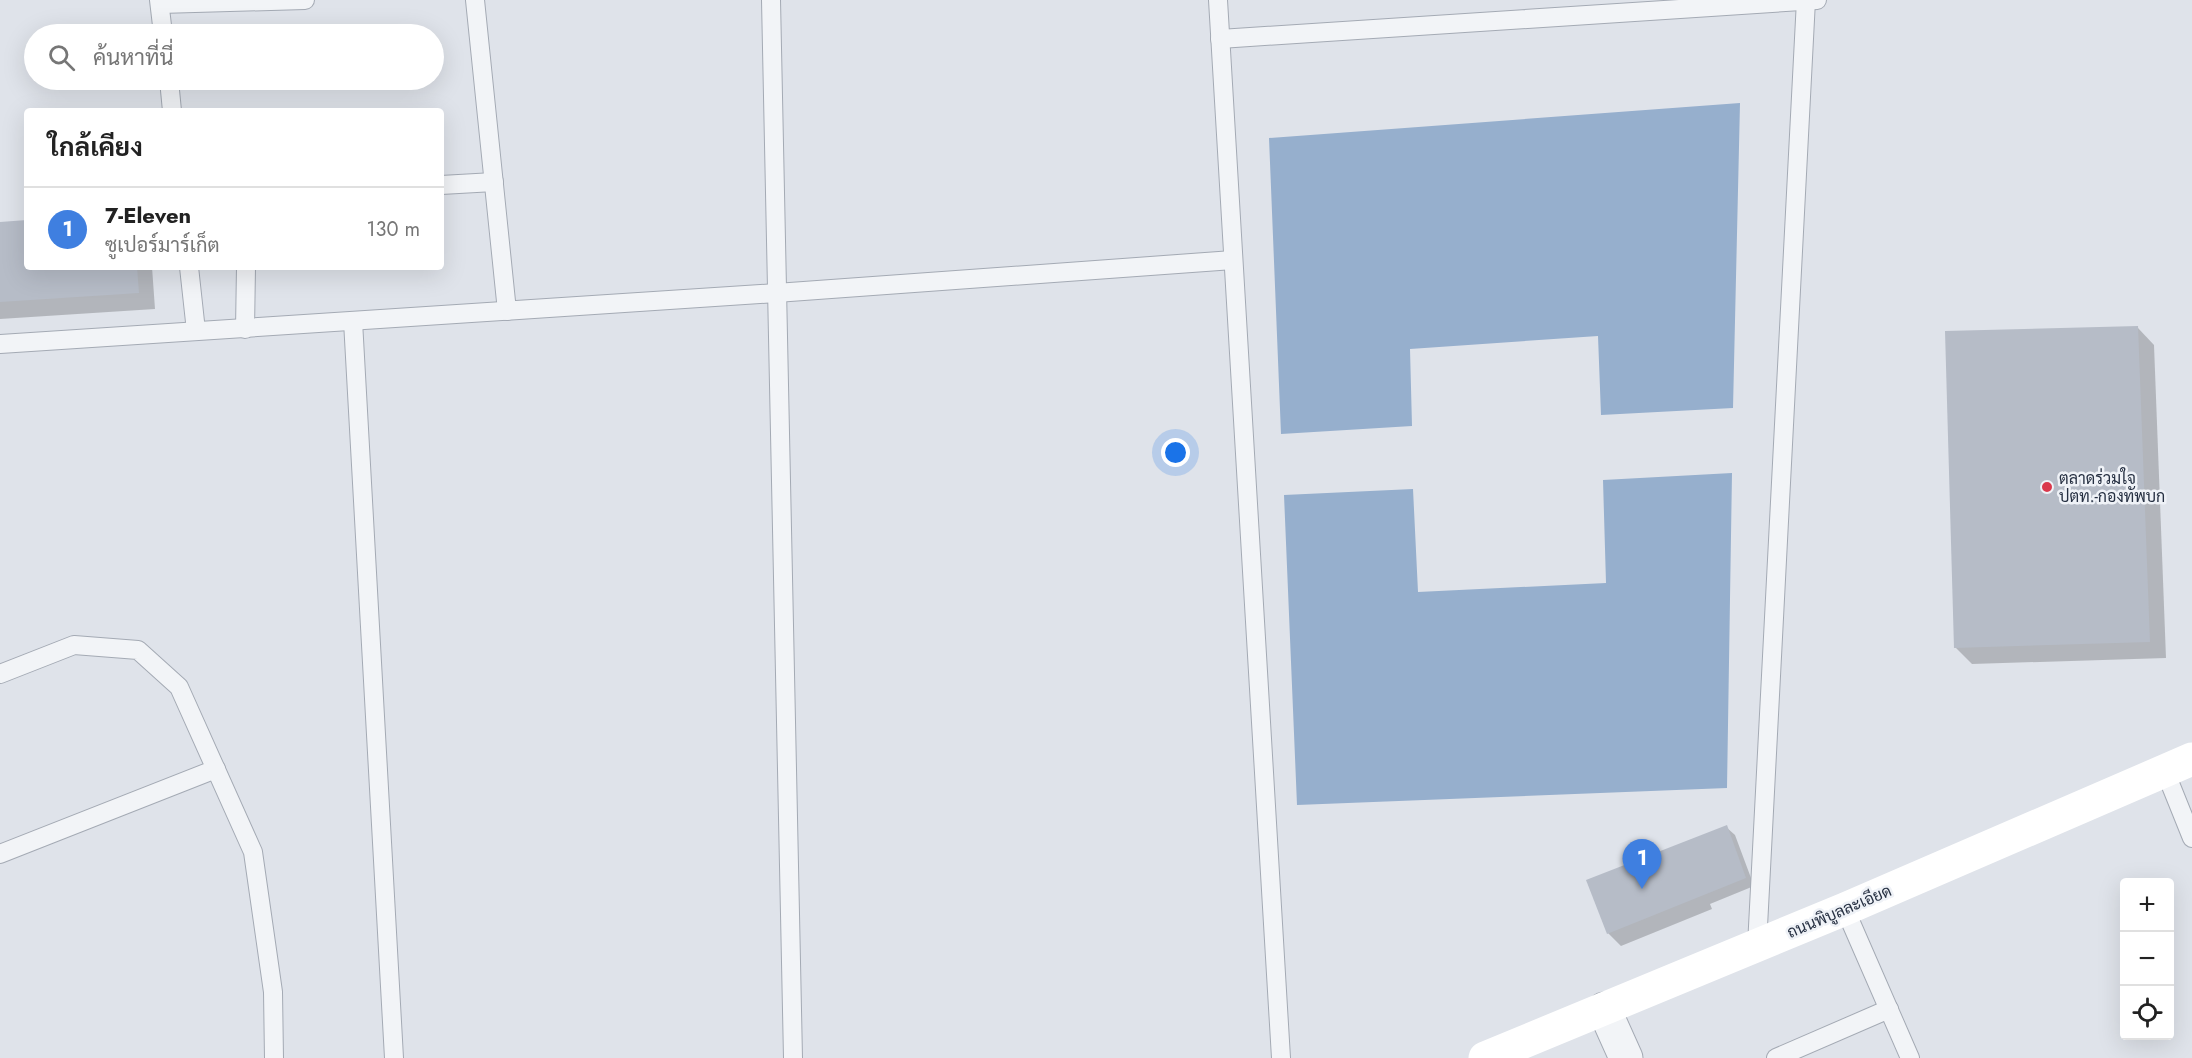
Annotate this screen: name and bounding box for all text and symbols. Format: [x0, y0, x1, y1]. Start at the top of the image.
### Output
search box [24, 24, 444, 90]
icon: search [45, 41, 78, 74]
text: ค้นหาที่นี่ [93, 41, 173, 73]
text: ใกล้เคียง [48, 128, 143, 166]
text: 7-Eleven [105, 199, 191, 231]
text: 1 [62, 215, 73, 244]
text: 130 m [366, 215, 420, 244]
text: ซูเปอร์มาร์เก็ต [105, 231, 220, 260]
your location [1161, 438, 1190, 467]
place label: ตลาดร่วมใจ ปตท.-กองทัพบก [2059, 467, 2165, 508]
marker: ตลาดร่วมใจ ปตท.-กองทัพบก [2040, 480, 2054, 494]
pin: 1 [1622, 840, 1662, 889]
map controls [2120, 878, 2174, 1040]
button: + [2120, 878, 2174, 932]
street label: ถนนพิบูลละเอียด [1783, 879, 1895, 944]
button: − [2120, 932, 2174, 986]
button: locate [2120, 986, 2174, 1040]

